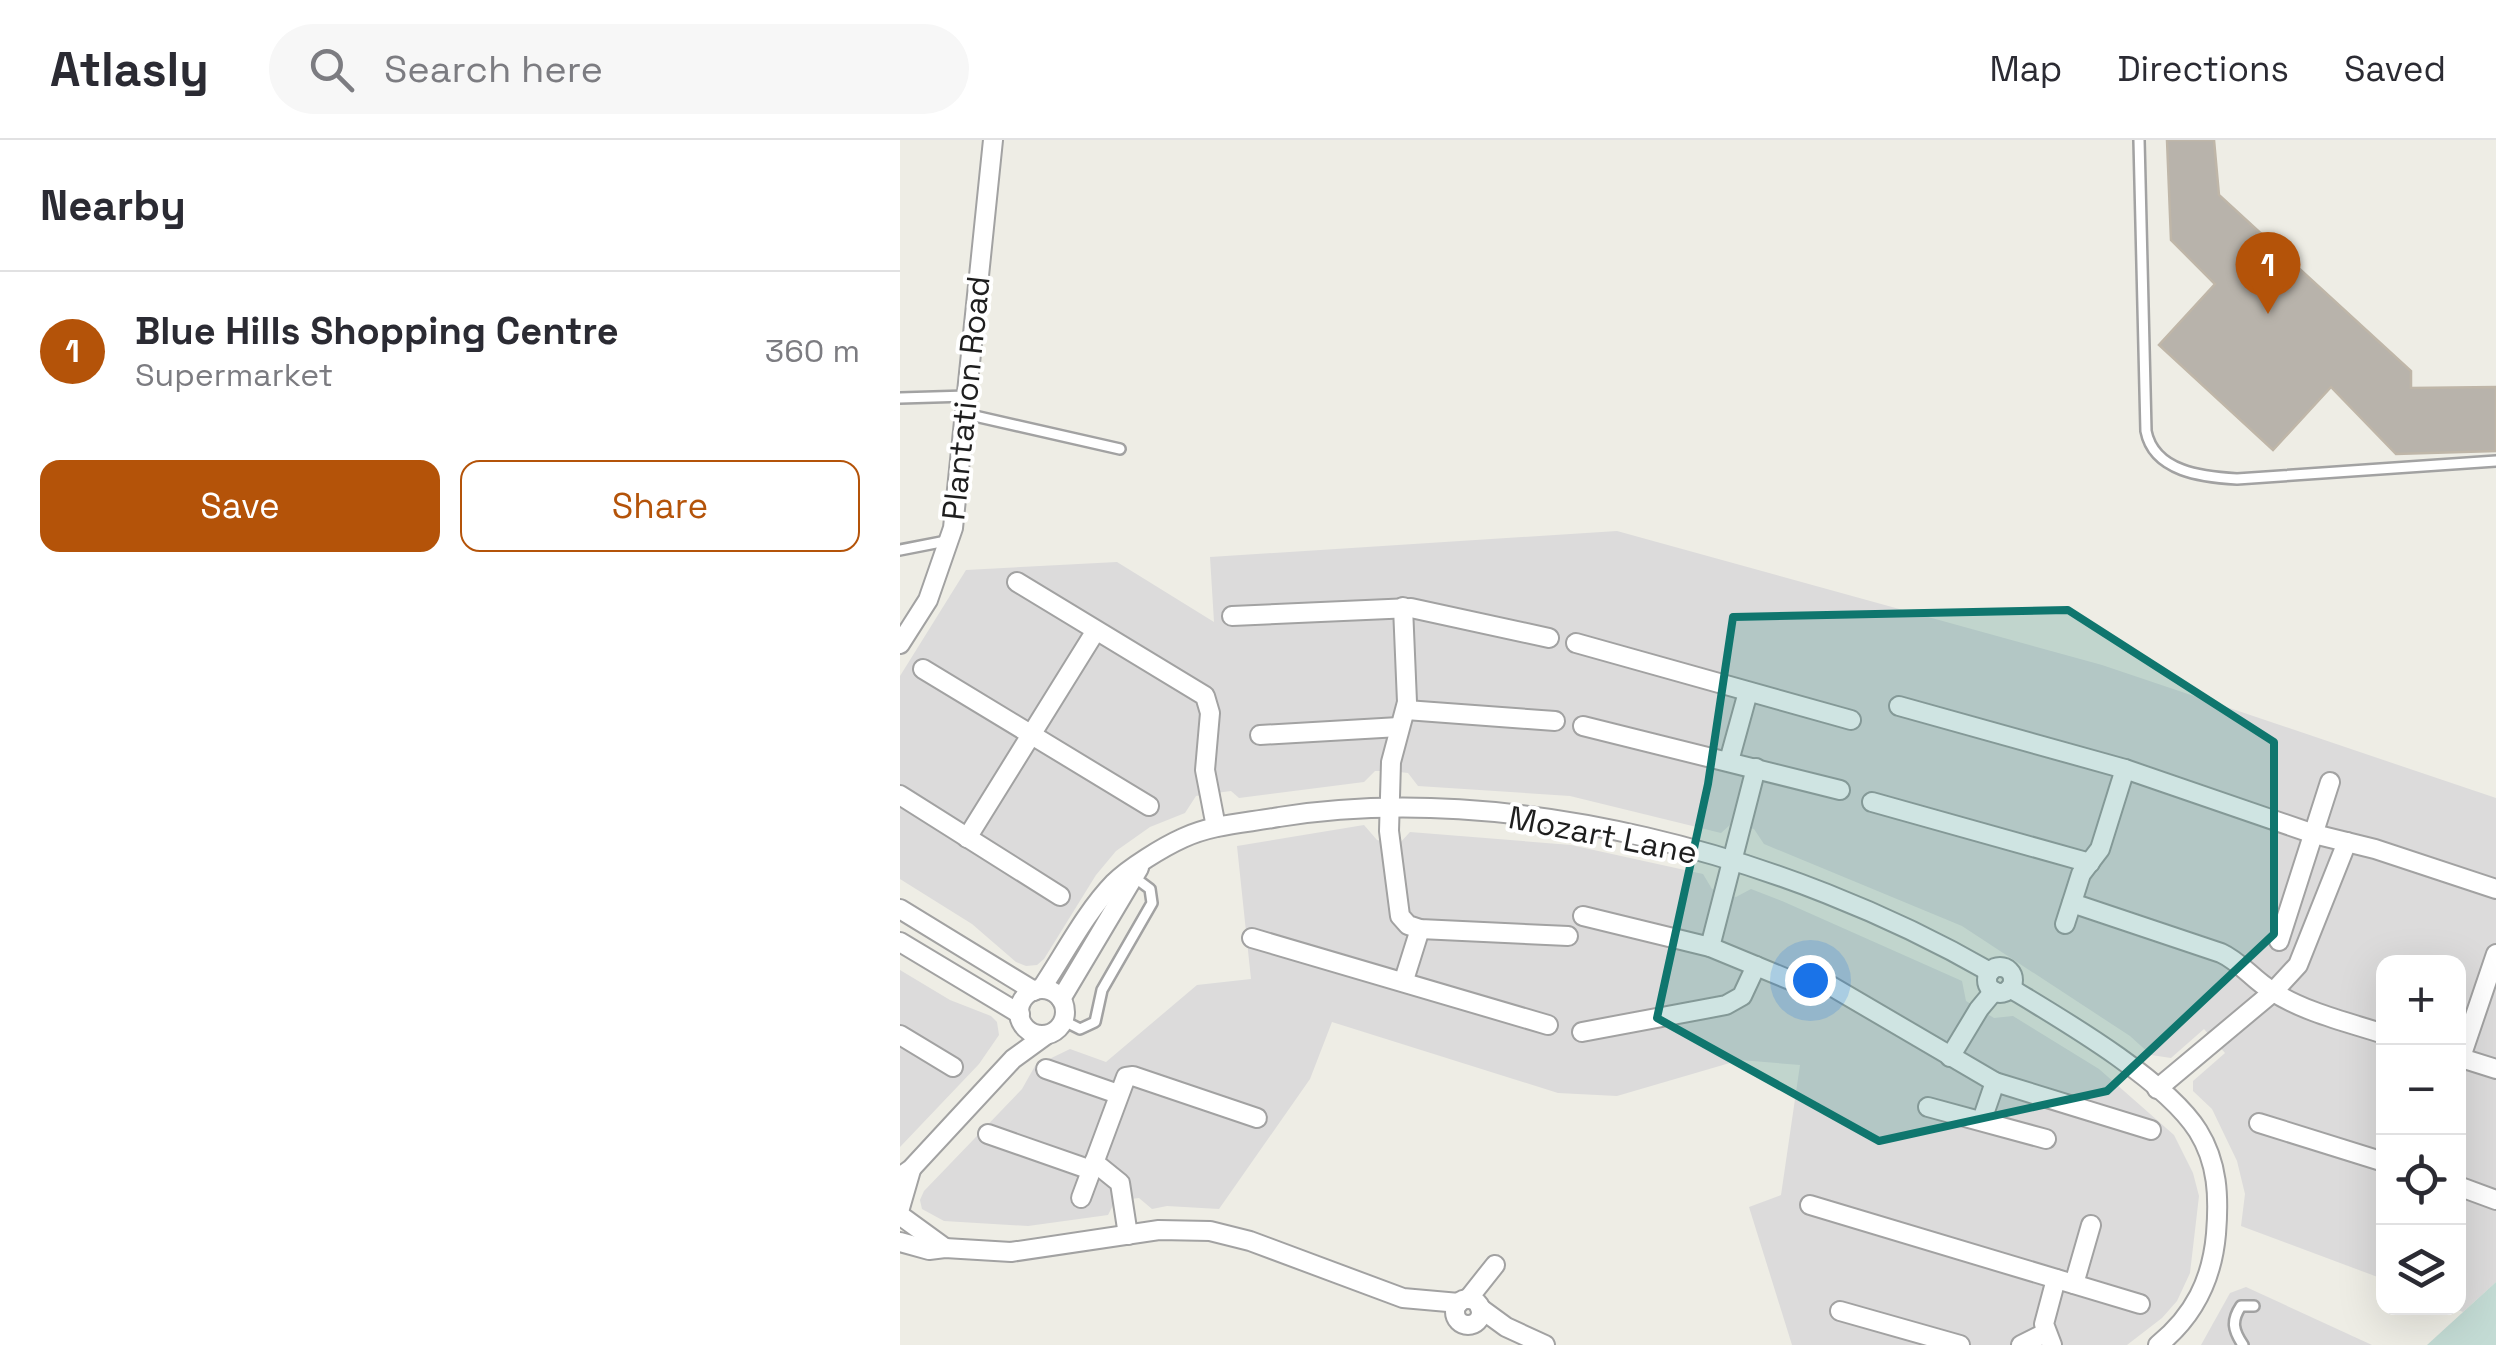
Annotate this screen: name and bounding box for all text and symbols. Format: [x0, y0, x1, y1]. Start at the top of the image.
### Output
search box [269, 24, 969, 114]
text: Atlasly [50, 39, 209, 100]
icon: search [304, 42, 359, 97]
text: Search here [384, 45, 603, 93]
text: Map [1989, 47, 2062, 91]
text: Directions [2117, 47, 2289, 91]
text: Saved [2344, 47, 2446, 91]
text: Nearby [40, 179, 186, 232]
pin: 1 [2236, 231, 2300, 314]
street label: Plantation Road [933, 274, 999, 522]
text: Blue Hills Shopping Centre [135, 307, 619, 355]
text: 1 [65, 331, 80, 371]
text: 360 m [765, 331, 860, 371]
text: Supermarket [135, 355, 333, 395]
button: Save [40, 460, 440, 552]
button: Share [460, 460, 860, 552]
street label: Mozart Lane [1505, 797, 1701, 873]
your location [1785, 955, 1836, 1006]
map controls [2376, 955, 2466, 1315]
button: + [2376, 955, 2466, 1045]
button: − [2376, 1045, 2466, 1135]
button: locate [2376, 1135, 2466, 1225]
button: layers [2376, 1225, 2466, 1315]

